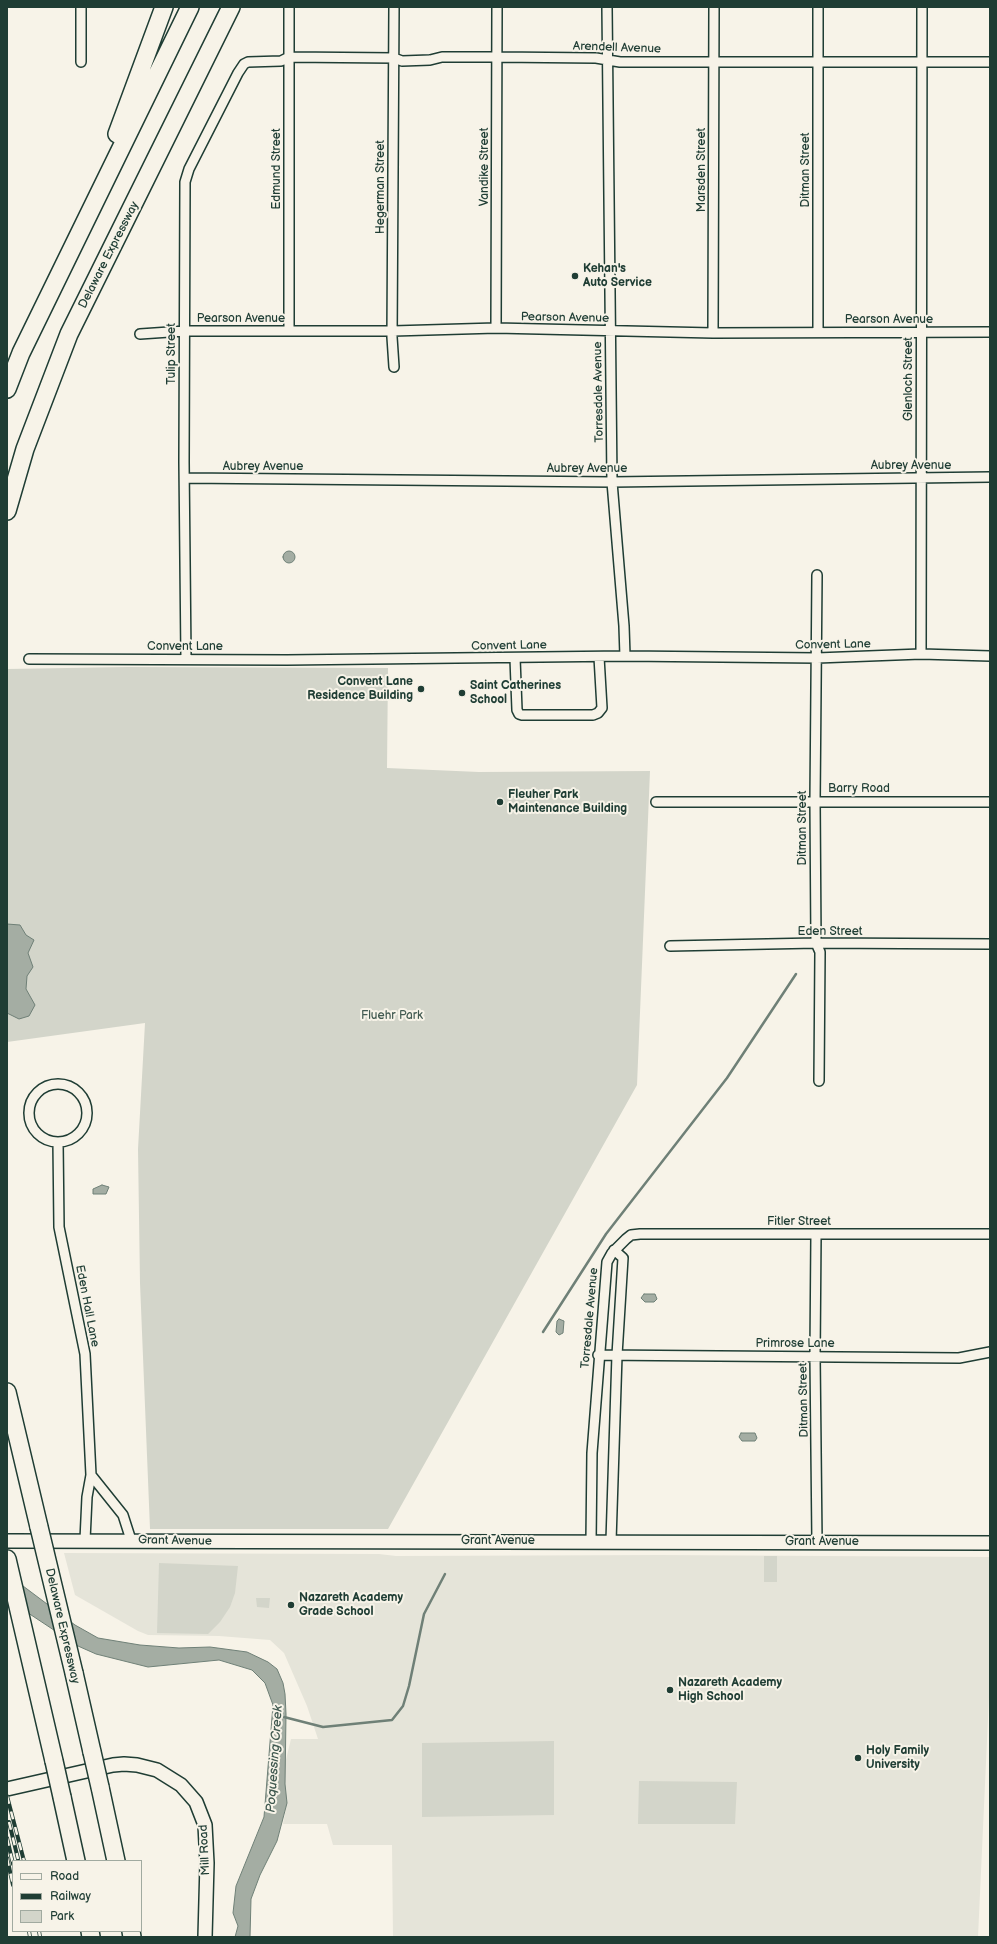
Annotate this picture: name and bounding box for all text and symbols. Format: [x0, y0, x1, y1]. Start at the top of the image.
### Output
street label: Arendell Avenue [573, 39, 661, 57]
street label: Edmund Street [270, 128, 284, 210]
street label: Vandike Street [478, 128, 492, 206]
street label: Marsden Street [695, 128, 709, 212]
street label: Ditman Street [799, 133, 813, 207]
street label: Hegerman Street [374, 140, 388, 234]
street label: Delaware Expressway [76, 199, 142, 311]
place label: Kehan's Auto Service [583, 262, 652, 290]
marker: Kehan's Auto Service [570, 271, 580, 281]
street label: Pearson Avenue [521, 310, 609, 326]
street label: Pearson Avenue [197, 312, 285, 326]
street label: Pearson Avenue [845, 313, 933, 327]
street label: Tulip Street [165, 323, 179, 385]
street label: Glenloch Street [902, 337, 916, 421]
street label: Torresdale Avenue [591, 341, 607, 443]
street label: Aubrey Avenue [871, 459, 951, 473]
street label: Aubrey Avenue [223, 460, 303, 474]
street label: Aubrey Avenue [547, 462, 627, 476]
street label: Convent Lane [795, 637, 871, 653]
street label: Convent Lane [471, 638, 547, 654]
street label: Convent Lane [147, 640, 223, 654]
place label: Convent Lane Residence Building [307, 675, 413, 703]
place label: Saint Catherines School [470, 679, 561, 707]
marker: Convent Lane Residence Building [416, 684, 426, 694]
marker: Saint Catherines School [457, 688, 467, 698]
street label: Barry Road [828, 782, 890, 796]
place label: Fleuher Park Maintenance Building [508, 788, 627, 816]
street label: Ditman Street [796, 791, 810, 865]
marker: Fleuher Park Maintenance Building [495, 797, 505, 807]
street label: Eden Street [798, 925, 862, 939]
park label: Fluehr Park [361, 1009, 423, 1023]
street label: Fitler Street [767, 1215, 831, 1229]
street label: Eden Hall Lane [72, 1264, 102, 1348]
street label: Torresdale Avenue [578, 1267, 602, 1369]
street label: Primrose Lane [755, 1337, 835, 1351]
street label: Ditman Street [796, 1362, 812, 1438]
street label: Grant Avenue [138, 1533, 212, 1549]
street label: Grant Avenue [461, 1534, 535, 1548]
street label: Grant Avenue [785, 1535, 859, 1549]
street label: Delaware Expressway [42, 1567, 82, 1685]
place label: Nazareth Academy Grade School [299, 1591, 403, 1619]
marker: Nazareth Academy Grade School [286, 1600, 296, 1610]
place label: Nazareth Academy High School [678, 1676, 782, 1704]
marker: Nazareth Academy High School [665, 1685, 675, 1695]
water label: Poquessing Creek [263, 1705, 287, 1813]
place label: Holy Family University [866, 1744, 929, 1772]
marker: Holy Family University [853, 1753, 863, 1763]
street label: Mill Road [196, 1824, 214, 1876]
legend [12, 1860, 142, 1932]
text: Road [50, 1869, 79, 1884]
text: Railway [50, 1889, 91, 1904]
text: Park [50, 1909, 74, 1924]

